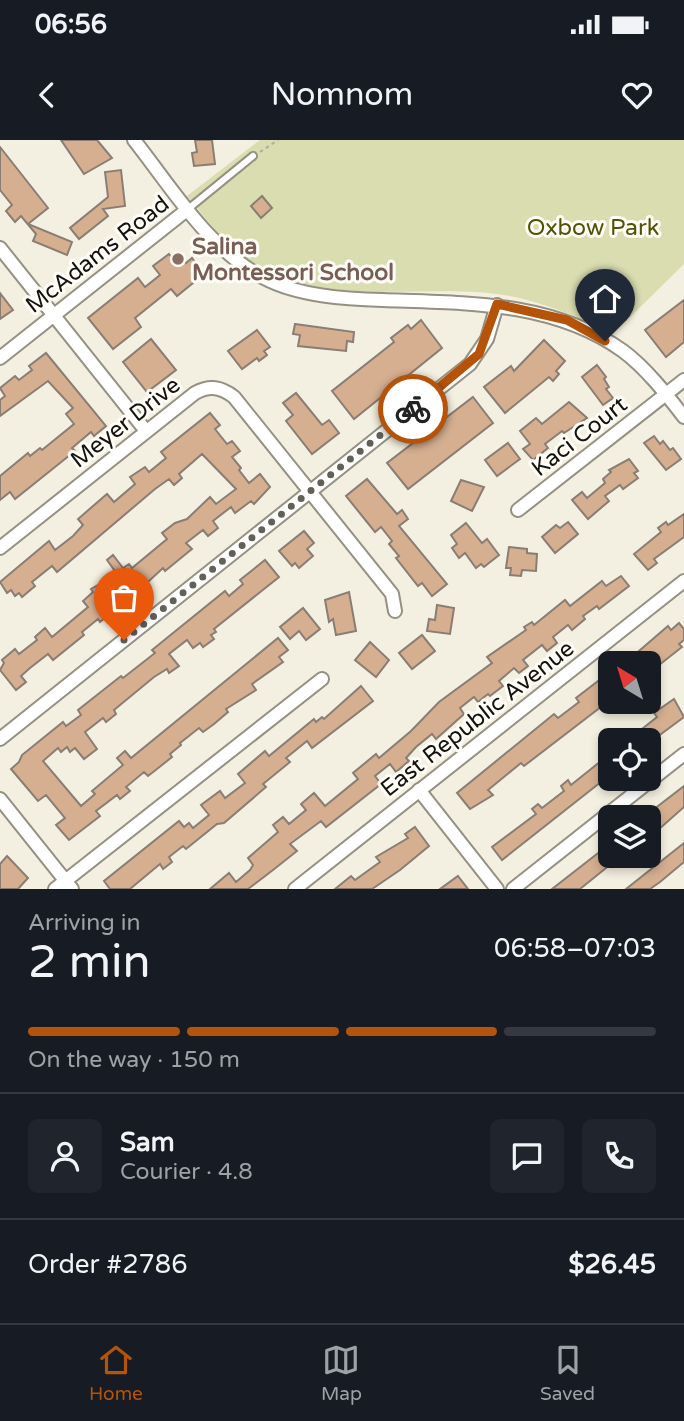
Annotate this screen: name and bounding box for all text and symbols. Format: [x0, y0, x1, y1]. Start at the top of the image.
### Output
text: 06:56 [35, 9, 107, 40]
icon: back [28, 76, 66, 114]
text: Nomnom [271, 76, 413, 114]
icon: heart [618, 76, 656, 114]
street label: McAdams Road [20, 190, 175, 320]
park label: Oxbow Park [527, 214, 659, 242]
place label: Salina Montessori School [192, 233, 394, 287]
marker: Salina Montessori School [170, 251, 186, 267]
pin [575, 269, 635, 341]
icon: home [586, 280, 624, 318]
street label: Meyer Drive [65, 371, 186, 474]
courier [378, 374, 448, 444]
icon: bike [394, 390, 432, 428]
street label: Kaci Court [526, 391, 633, 483]
pin [94, 568, 154, 640]
icon: bag [105, 579, 143, 617]
street label: East Republic Avenue [375, 635, 580, 803]
north arrow [598, 651, 662, 714]
map controls [598, 651, 661, 868]
button: locate [598, 728, 661, 791]
button: layers [598, 805, 661, 868]
text: Arriving in [28, 909, 141, 937]
text: 06:58–07:03 [494, 933, 656, 964]
text: 2 min [28, 935, 151, 990]
text: On the way · 150 m [28, 1046, 240, 1074]
button: person [28, 1119, 102, 1193]
button: chat [490, 1119, 564, 1193]
button: phone [582, 1119, 656, 1193]
text: Sam [120, 1127, 175, 1158]
text: Courier · 4.8 [120, 1158, 253, 1186]
text: Order #2786 [28, 1249, 188, 1280]
text: $26.45 [568, 1249, 656, 1280]
tab: Home [89, 1341, 143, 1405]
tab: Map [321, 1341, 362, 1405]
tab: Saved [540, 1341, 595, 1405]

